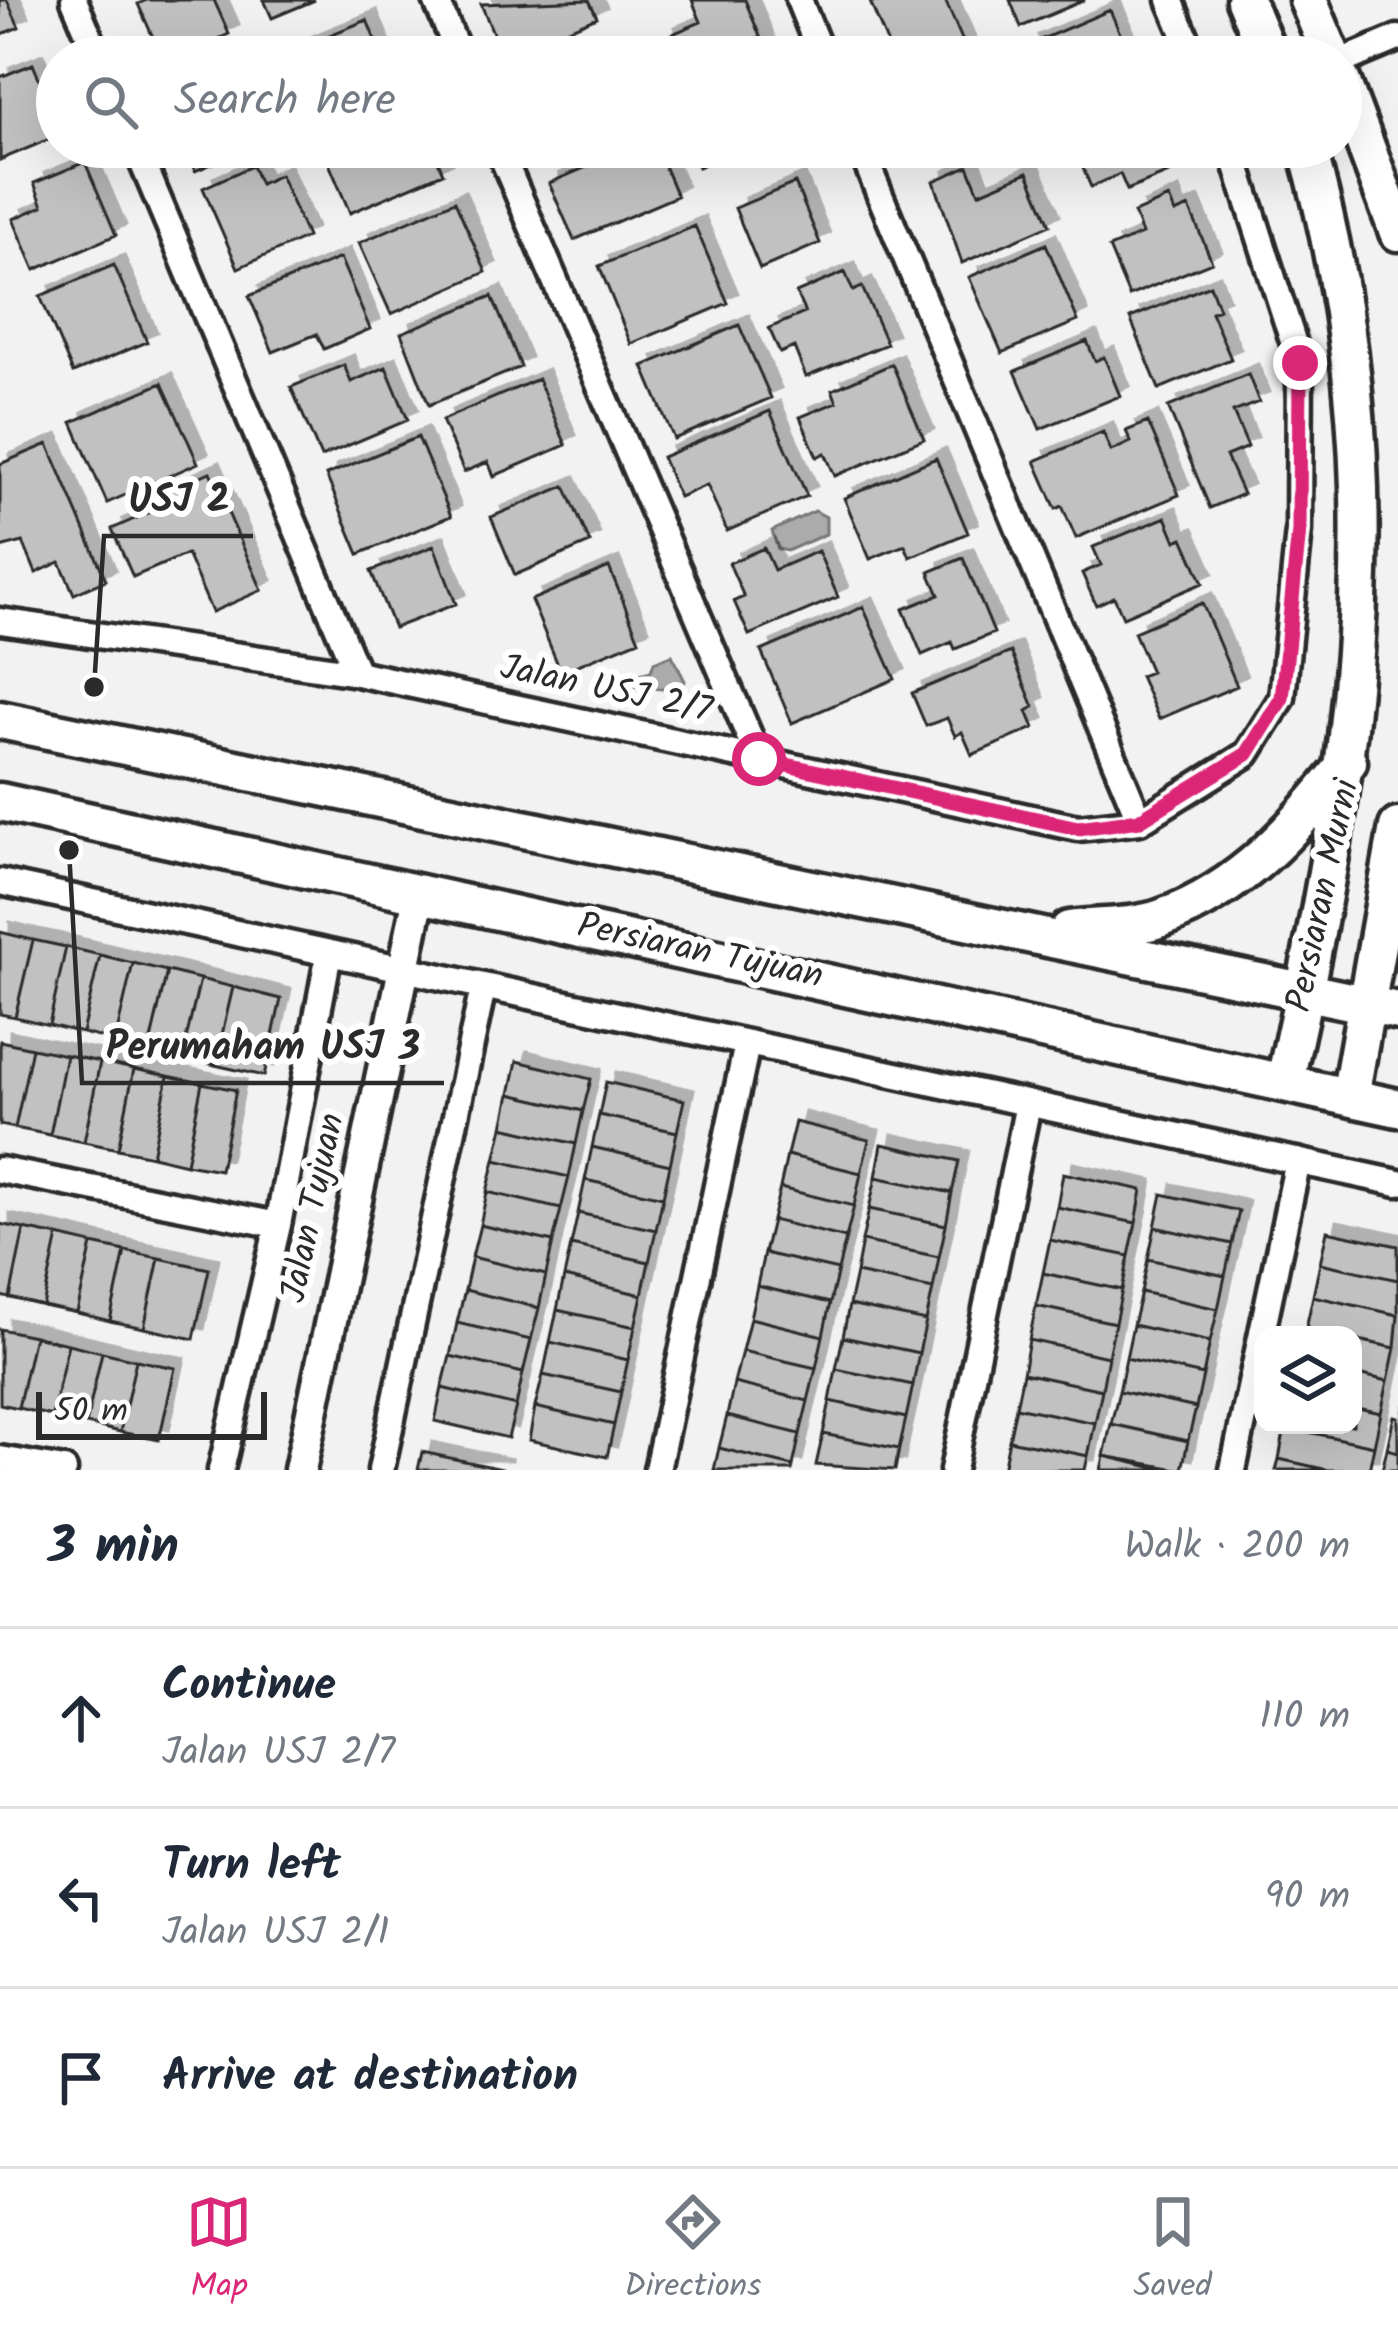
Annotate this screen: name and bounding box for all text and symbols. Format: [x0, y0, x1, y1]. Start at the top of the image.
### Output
search box [36, 36, 1362, 168]
text: Search here [174, 66, 396, 138]
icon: search [78, 69, 144, 135]
route end [1273, 336, 1327, 390]
callout: USJ 2 [104, 461, 253, 536]
text: USJ 2 [128, 471, 230, 533]
street label: Jalan USJ 2/7 [495, 640, 719, 741]
route start [732, 732, 786, 786]
street label: Persiaran Murni [1272, 773, 1377, 1017]
street label: Persiaran Tujuan [572, 898, 828, 1006]
callout: Perumaham USJ 3 [82, 1008, 444, 1083]
text: Perumaham USJ 3 [106, 1018, 420, 1080]
street label: Jalan Tujuan [266, 1108, 362, 1308]
map controls [1254, 1326, 1362, 1434]
button: layers [1254, 1326, 1362, 1434]
scale bar [36, 1386, 267, 1439]
text: 50 m [54, 1386, 128, 1439]
text: 3 min [48, 1508, 179, 1589]
text: Walk · 200 m [1125, 1517, 1350, 1579]
text: Continue [162, 1651, 336, 1723]
icon: ahead [48, 1685, 114, 1751]
text: 110 m [1259, 1687, 1350, 1749]
text: Jalan USJ 2/7 [162, 1723, 395, 1785]
text: Turn left [162, 1831, 341, 1903]
icon: left [48, 1865, 114, 1931]
text: 90 m [1265, 1867, 1350, 1929]
text: Jalan USJ 2/1 [162, 1903, 389, 1965]
text: Arrive at destination [162, 2042, 578, 2114]
icon: arrive [48, 2045, 114, 2111]
tab: Map [186, 2189, 252, 2314]
tab: Directions [624, 2189, 761, 2314]
tab: Saved [1134, 2189, 1212, 2314]

